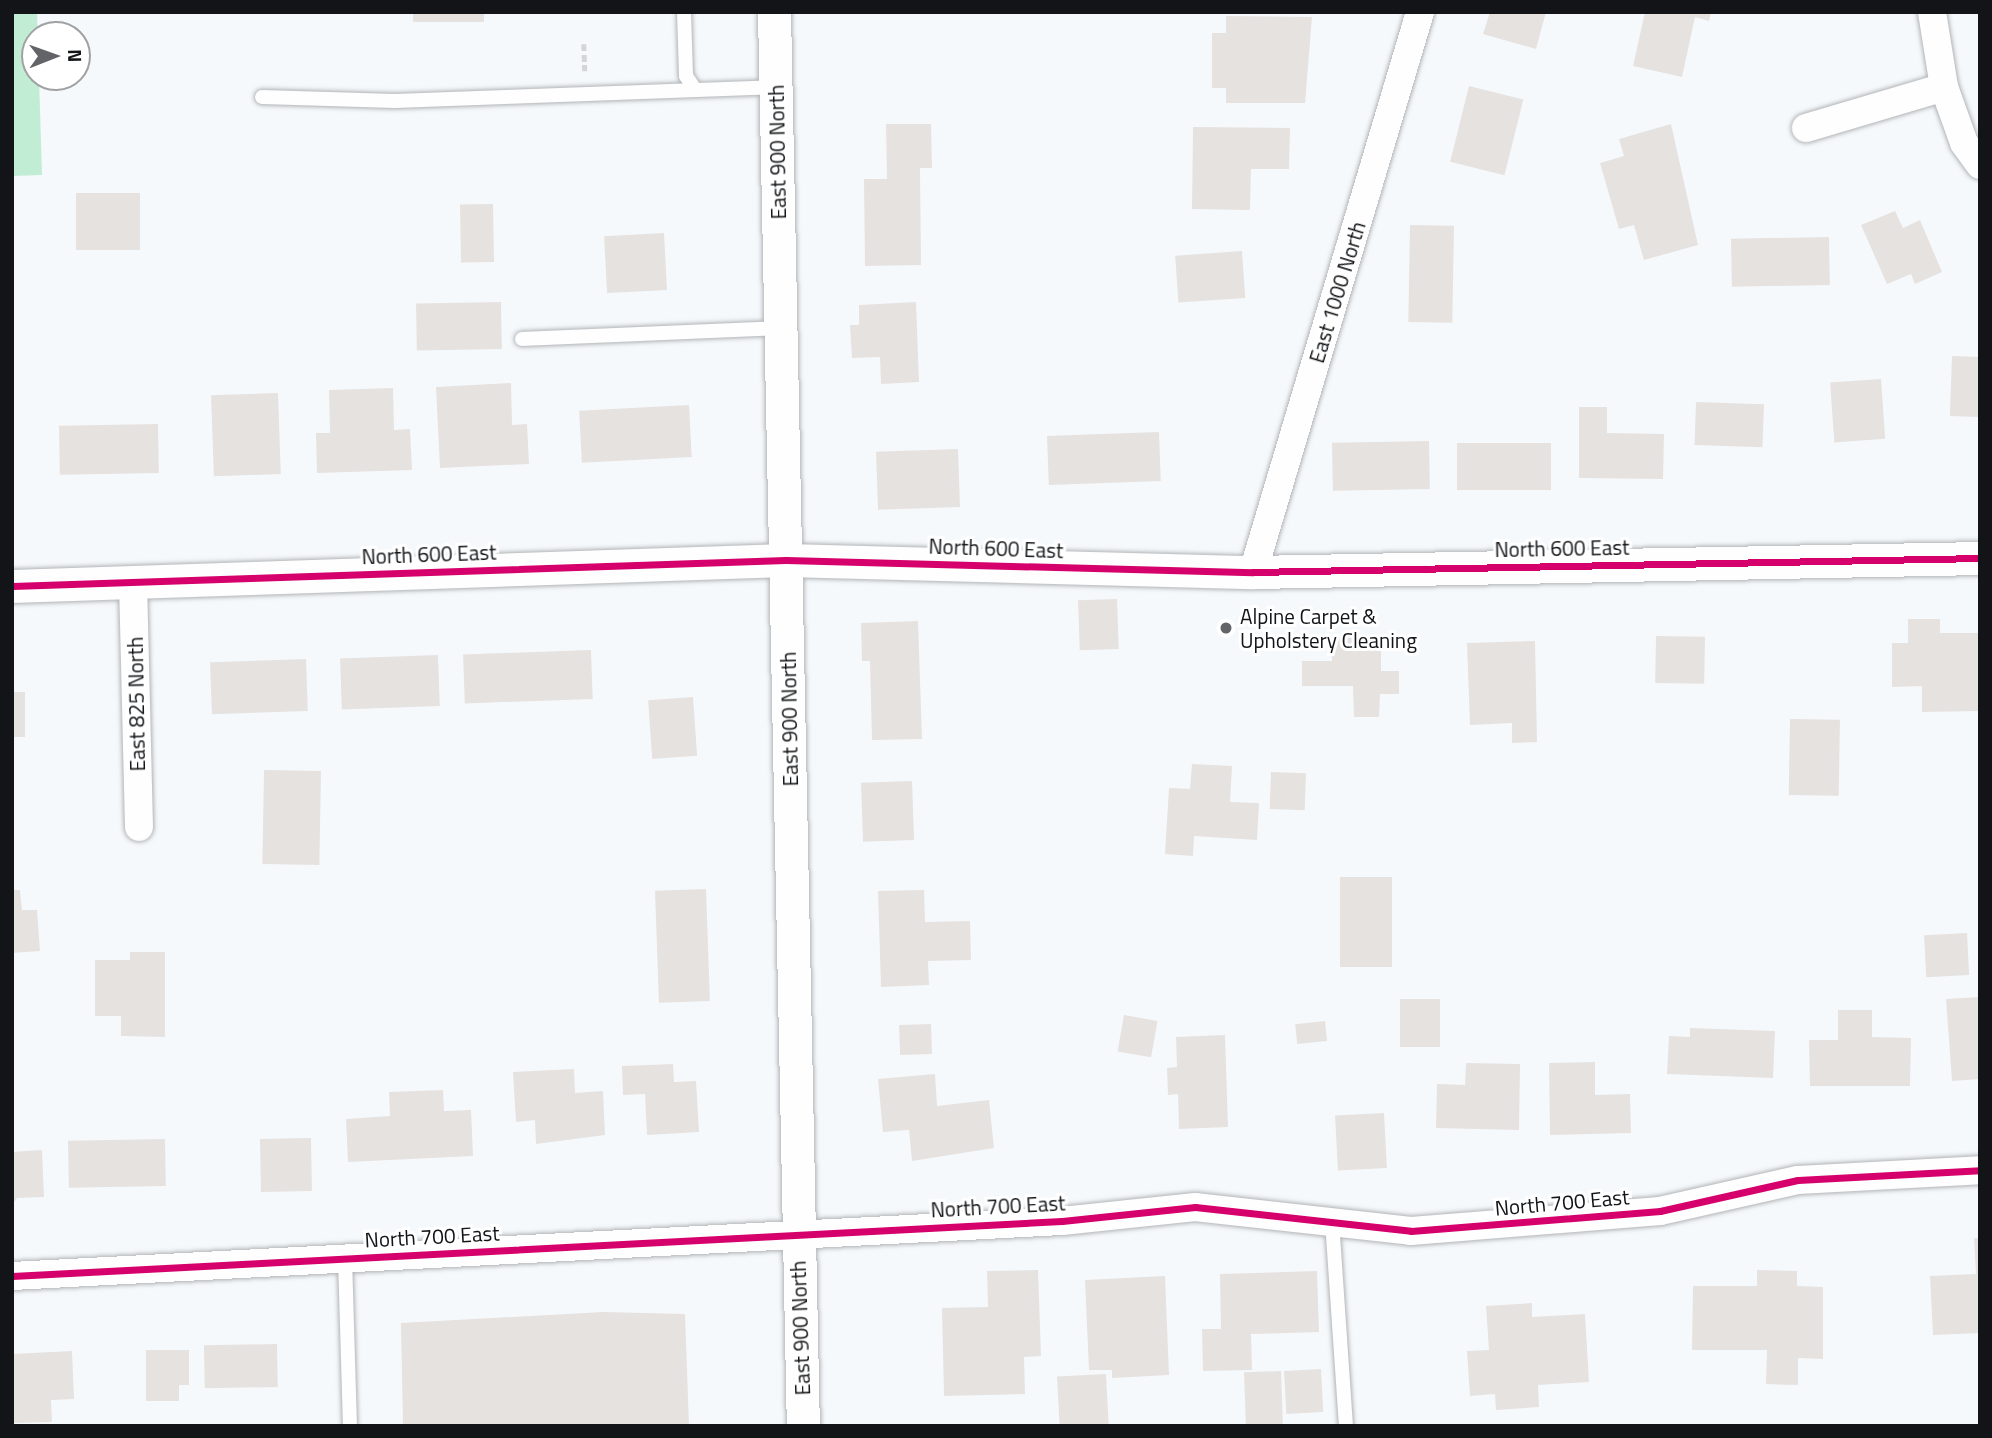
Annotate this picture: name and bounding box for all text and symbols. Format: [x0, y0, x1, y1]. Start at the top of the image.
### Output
north arrow [21, 21, 91, 91]
text: N [61, 49, 90, 62]
street label: East 900 North [763, 84, 791, 220]
street label: East 1000 North [1304, 218, 1370, 366]
street label: North 600 East [928, 533, 1064, 563]
street label: North 600 East [1494, 534, 1630, 562]
street label: North 600 East [361, 539, 497, 569]
place label: Alpine Carpet & Upholstery Cleaning [1240, 603, 1417, 653]
marker: Alpine Carpet & Upholstery Cleaning [1218, 620, 1234, 636]
street label: East 825 North [122, 636, 150, 772]
street label: East 900 North [775, 651, 803, 787]
street label: North 700 East [1494, 1184, 1630, 1220]
street label: North 700 East [930, 1190, 1066, 1222]
street label: North 700 East [364, 1220, 500, 1252]
street label: East 900 North [785, 1260, 815, 1396]

